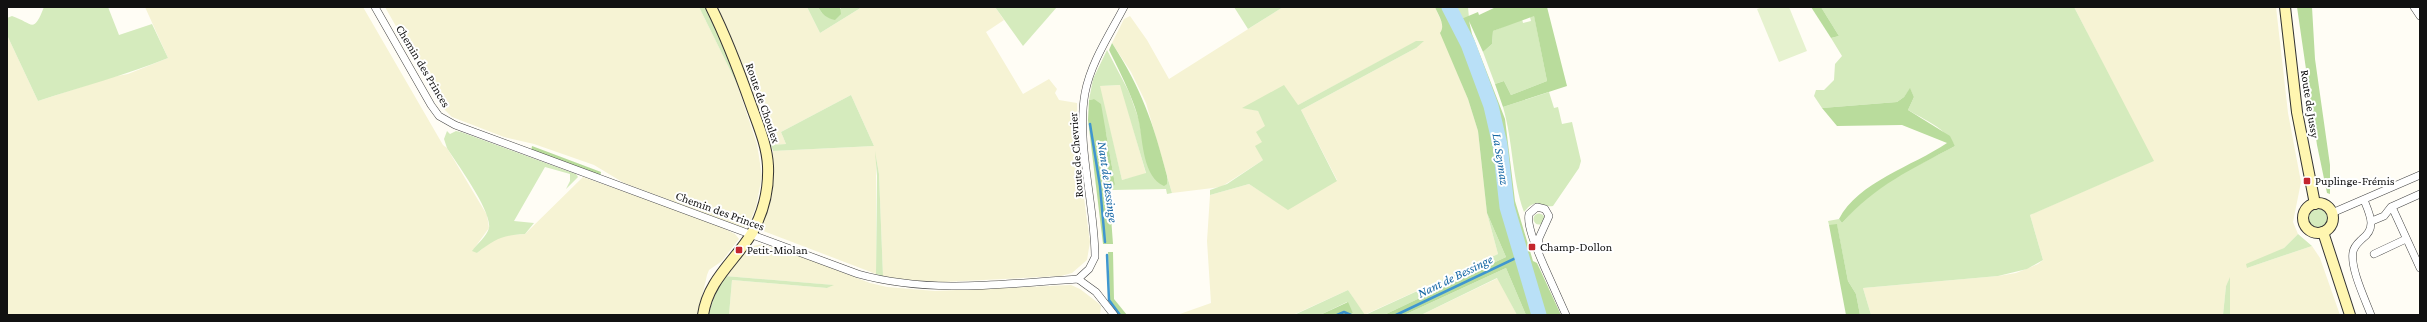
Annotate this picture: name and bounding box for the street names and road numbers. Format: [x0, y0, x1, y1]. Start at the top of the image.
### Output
street label: Chemin des Princes [393, 22, 453, 110]
street label: Route de Choulex [743, 61, 783, 145]
street label: Route de Jussy [2298, 69, 2322, 140]
street label: Route de Chevrier [1066, 111, 1086, 198]
street label: Chemin des Princes [674, 188, 767, 234]

